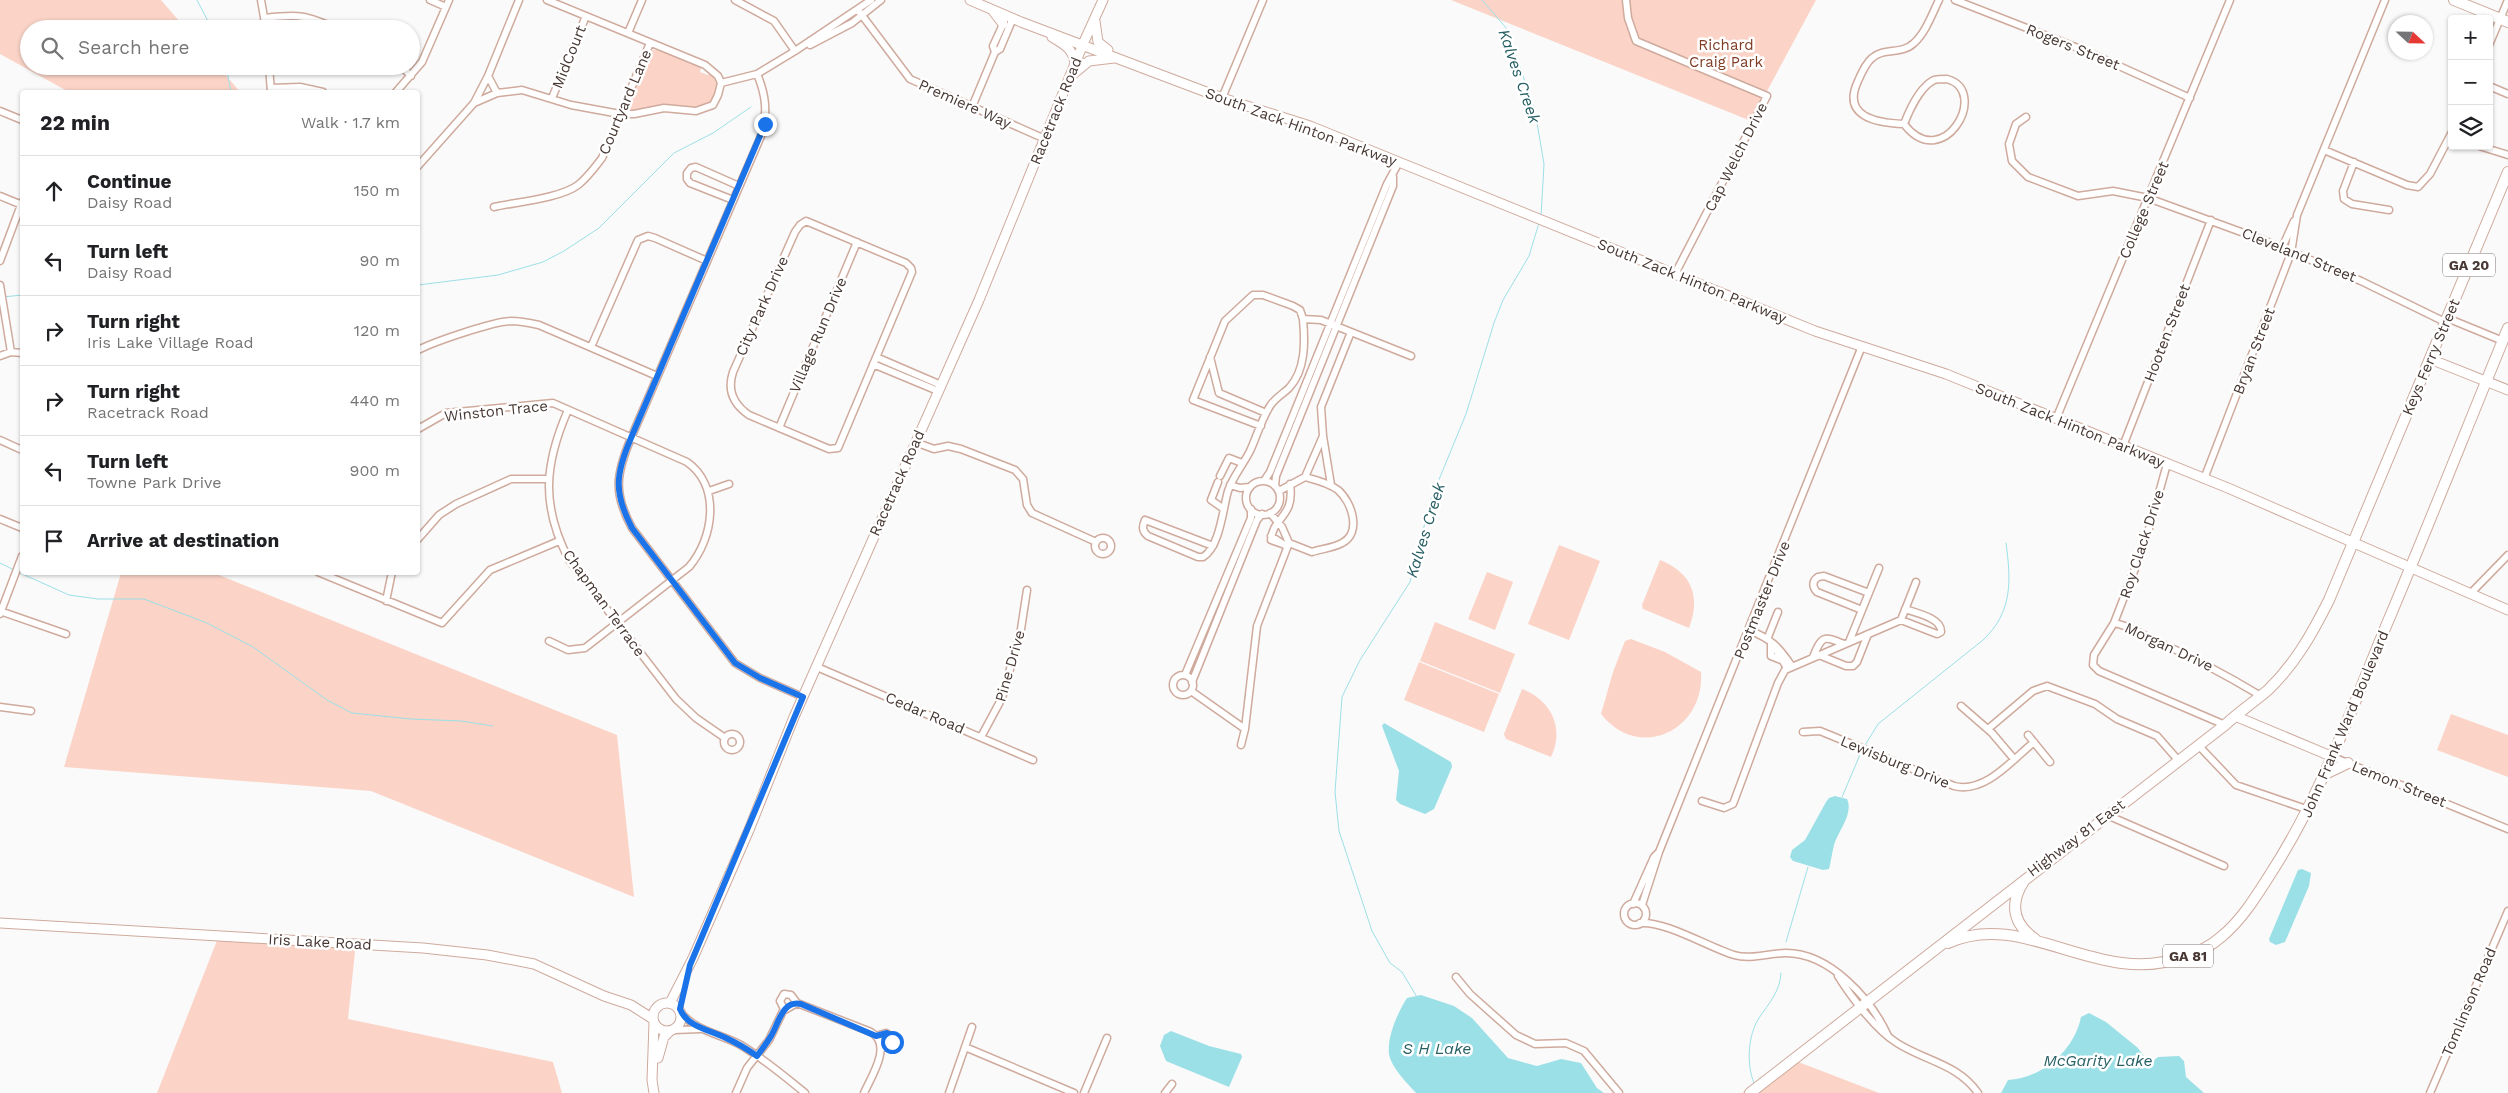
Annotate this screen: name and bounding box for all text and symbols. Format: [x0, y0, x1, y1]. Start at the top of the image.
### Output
north arrow [2388, 15, 2433, 60]
map controls [2448, 15, 2493, 150]
button: + [2448, 15, 2493, 60]
search box [20, 20, 420, 75]
street label: Rogers Street [2024, 20, 2123, 74]
street label: MidCourt [548, 22, 590, 91]
water label: Kalves Creek [1495, 26, 1545, 127]
icon: search [38, 34, 66, 62]
text: Search here [78, 36, 189, 59]
park label: Richard Craig Park [1689, 36, 1764, 71]
street label: Courtyard Lane [595, 47, 655, 157]
street label: Racetrack Road [1026, 55, 1086, 167]
button: − [2448, 60, 2493, 105]
street label: Premiere Way [916, 76, 1014, 133]
street label: South Zack Hinton Parkway [1203, 84, 1399, 170]
street label: Cap Welch Drive [1701, 99, 1771, 215]
button: layers [2448, 105, 2493, 150]
text: 22 min [40, 110, 110, 135]
text: Walk · 1.7 km [301, 113, 400, 132]
route end [754, 113, 777, 136]
street label: College Street [2115, 158, 2173, 261]
text: Continue [87, 170, 171, 193]
icon: ahead [40, 177, 68, 205]
text: 150 m [354, 181, 400, 200]
text: Daisy Road [87, 193, 172, 212]
street label: Cleveland Street [2239, 224, 2360, 286]
street label: South Zack Hinton Parkway [1595, 235, 1789, 327]
text: Turn left [87, 240, 168, 263]
icon: left [40, 247, 68, 275]
text: 90 m [359, 251, 400, 270]
street label: City Park Drive [732, 253, 792, 359]
road number: GA 20 [2443, 254, 2495, 276]
text: Daisy Road [87, 263, 172, 282]
street label: Village Run Drive [786, 274, 850, 396]
street label: Hooten Street [2140, 281, 2194, 384]
street label: Keys Ferry Street [2398, 295, 2464, 418]
street label: Bryan Street [2229, 304, 2279, 397]
text: Turn right [87, 310, 180, 333]
icon: right [40, 317, 68, 345]
text: 120 m [354, 321, 400, 340]
text: Iris Lake Village Road [87, 333, 254, 352]
street label: South Zack Hinton Parkway [1973, 379, 2167, 471]
text: Turn right [87, 380, 180, 403]
icon: right [40, 387, 68, 415]
text: 440 m [350, 391, 400, 410]
street label: Winston Trace [443, 397, 549, 425]
text: Racetrack Road [87, 403, 209, 422]
street label: Racetrack Road [866, 427, 928, 539]
text: Turn left [87, 450, 168, 473]
icon: left [40, 457, 68, 485]
text: 900 m [350, 461, 400, 480]
text: Towne Park Drive [87, 473, 222, 492]
water label: Kalves Creek [1402, 479, 1449, 580]
street label: Roy Clack Drive [2116, 487, 2168, 601]
icon: arrive [40, 527, 68, 555]
text: Arrive at destination [87, 529, 279, 552]
street label: Postmaster Drive [1730, 538, 1794, 662]
street label: Chapman Terrace [559, 546, 649, 660]
street label: Morgan Drive [2122, 619, 2216, 675]
street label: Pine Drive [991, 628, 1029, 704]
street label: John Frank Ward Boulevard [2297, 628, 2393, 820]
street label: Cedar Road [883, 688, 967, 738]
street label: Lewisburg Drive [1838, 732, 1952, 792]
street label: Lemon Street [2349, 757, 2450, 811]
street label: Highway 81 East [2024, 795, 2129, 881]
street label: Iris Lake Road [268, 930, 372, 954]
road number: GA 81 [2163, 944, 2213, 968]
street label: Tomlinson Road [2438, 945, 2500, 1059]
route start [881, 1031, 904, 1054]
water label: S H Lake [1403, 1039, 1471, 1058]
water label: McGarity Lake [2043, 1051, 2153, 1070]

